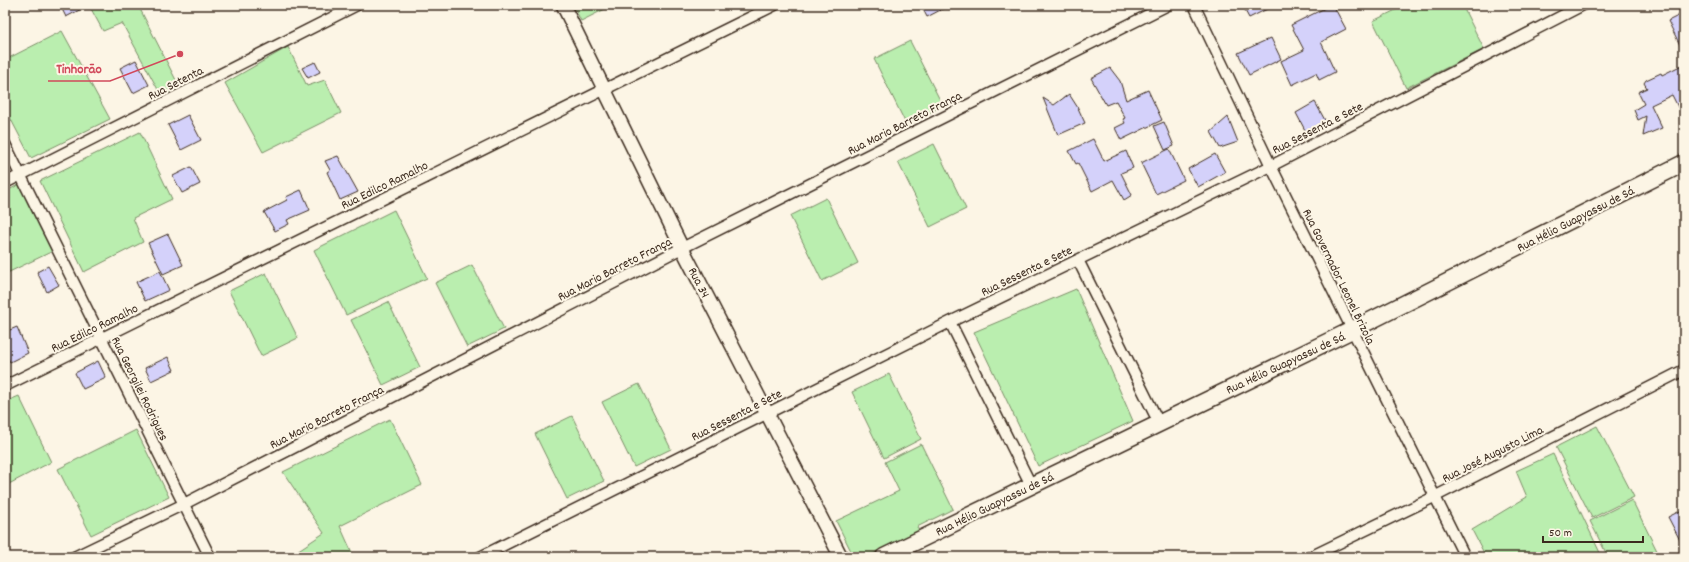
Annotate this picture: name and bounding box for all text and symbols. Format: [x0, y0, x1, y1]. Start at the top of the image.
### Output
callout: Tinhorão [48, 55, 110, 81]
text: Tinhorão [56, 60, 102, 80]
street label: Rua Setenta [145, 62, 208, 106]
street label: Rua Mario Barreto França [845, 87, 966, 161]
street label: Rua Sessenta e Sete [1269, 98, 1367, 160]
street label: Rua Edilco Ramalho [338, 157, 432, 216]
street label: Rua Hélio Guapyassu de Sá [1514, 182, 1639, 258]
street label: Rua Governador Leonel Brizola [1297, 206, 1379, 349]
street label: Rua Mario Barreto França [555, 233, 676, 307]
street label: Rua Sessenta e Sete [978, 242, 1076, 303]
street label: Rua 34 [682, 264, 714, 302]
street label: Rua Edilco Ramalho [48, 300, 142, 359]
street label: Rua Hélio Guapyassu de Sá [1223, 328, 1349, 400]
street label: Rua Georgilei Rodrigues [105, 334, 172, 445]
street label: Rua Mario Barreto França [267, 381, 388, 455]
street label: Rua Sessenta e Sete [688, 385, 786, 447]
street label: Rua José Augusto Lima [1439, 421, 1548, 489]
street label: Rua Hélio Guapyassu de Sá [933, 468, 1058, 542]
scale bar [1543, 518, 1643, 544]
text: 50 m [1549, 525, 1572, 542]

